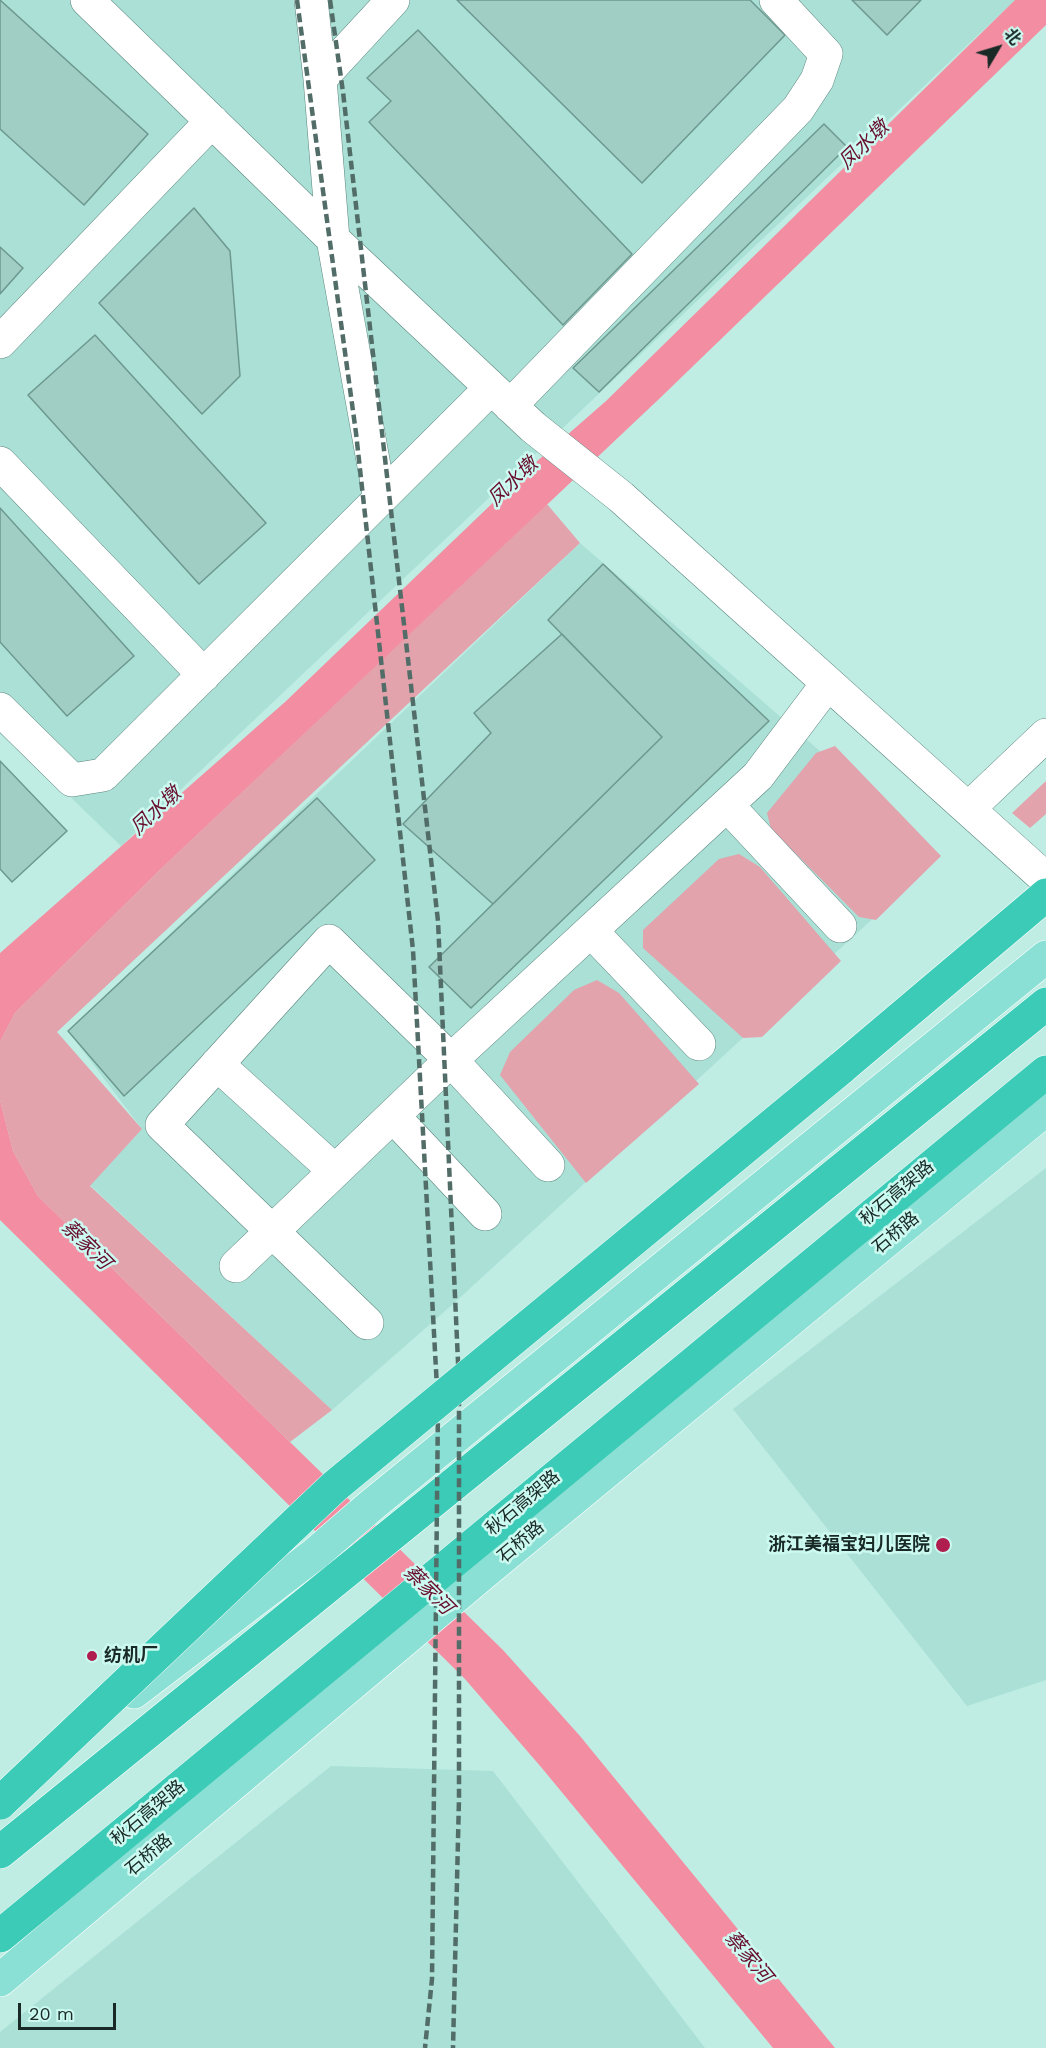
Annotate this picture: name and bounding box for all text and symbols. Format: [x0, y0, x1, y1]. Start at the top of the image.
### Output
north arrow [968, 18, 1028, 78]
text: 北 [1000, 24, 1025, 49]
water label: 凤水墩 [834, 116, 894, 174]
water label: 凤水墩 [483, 453, 543, 511]
water label: 凤水墩 [126, 782, 186, 840]
street label: 秋石高架路 [856, 1156, 938, 1230]
street label: 石桥路 [868, 1207, 924, 1259]
water label: 蔡家河 [56, 1215, 116, 1275]
street label: 秋石高架路 [482, 1466, 564, 1540]
street label: 石桥路 [493, 1516, 549, 1568]
place label: 浙江美福宝妇儿医院 [768, 1534, 930, 1556]
marker: 浙江美福宝妇儿医院 [934, 1536, 952, 1554]
water label: 蔡家河 [398, 1560, 458, 1620]
place label: 纺机厂 [104, 1645, 158, 1667]
marker: 纺机厂 [85, 1649, 99, 1663]
street label: 秋石高架路 [107, 1776, 189, 1850]
street label: 石桥路 [121, 1829, 177, 1881]
water label: 蔡家河 [720, 1926, 776, 1988]
scale bar [21, 1991, 118, 2029]
text: 20 m [29, 2003, 74, 2024]

